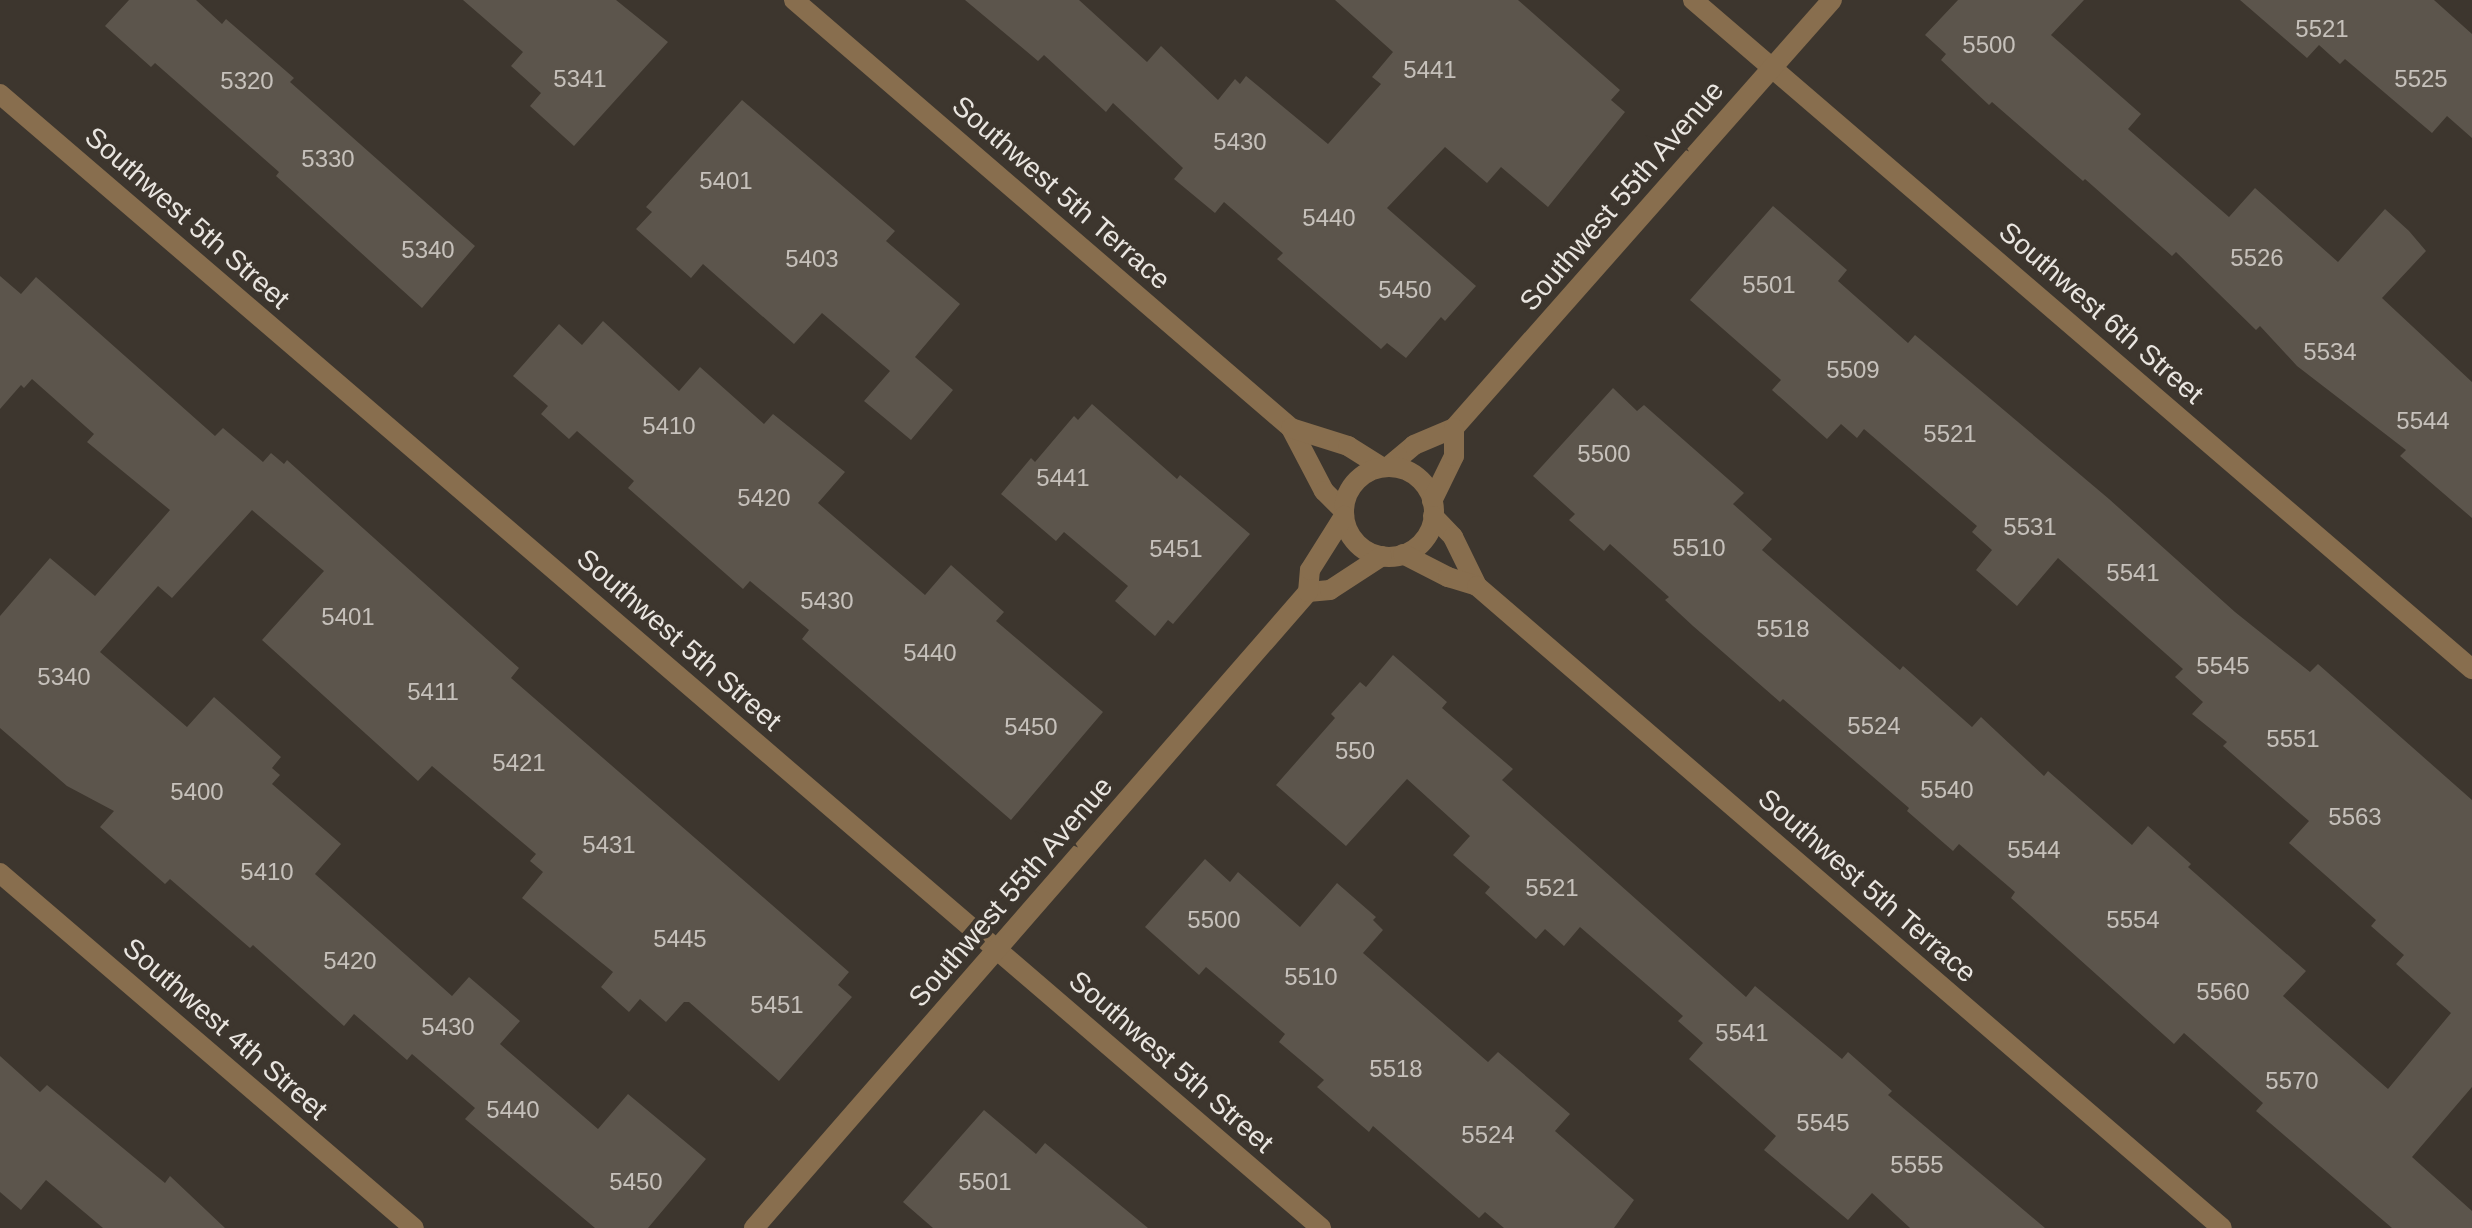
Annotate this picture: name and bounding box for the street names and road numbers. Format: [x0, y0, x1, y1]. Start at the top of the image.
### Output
street label: Southwest 55th Avenue [1512, 74, 1732, 318]
street label: Southwest 5th Terrace [945, 89, 1177, 297]
street label: Southwest 5th Street [78, 120, 296, 316]
street label: Southwest 6th Street [1992, 215, 2210, 411]
street label: Southwest 5th Street [570, 542, 788, 738]
street label: Southwest 55th Avenue [901, 770, 1121, 1014]
street label: Southwest 5th Terrace [1751, 782, 1983, 990]
street label: Southwest 4th Street [116, 931, 334, 1127]
street label: Southwest 5th Street [1062, 964, 1280, 1160]

